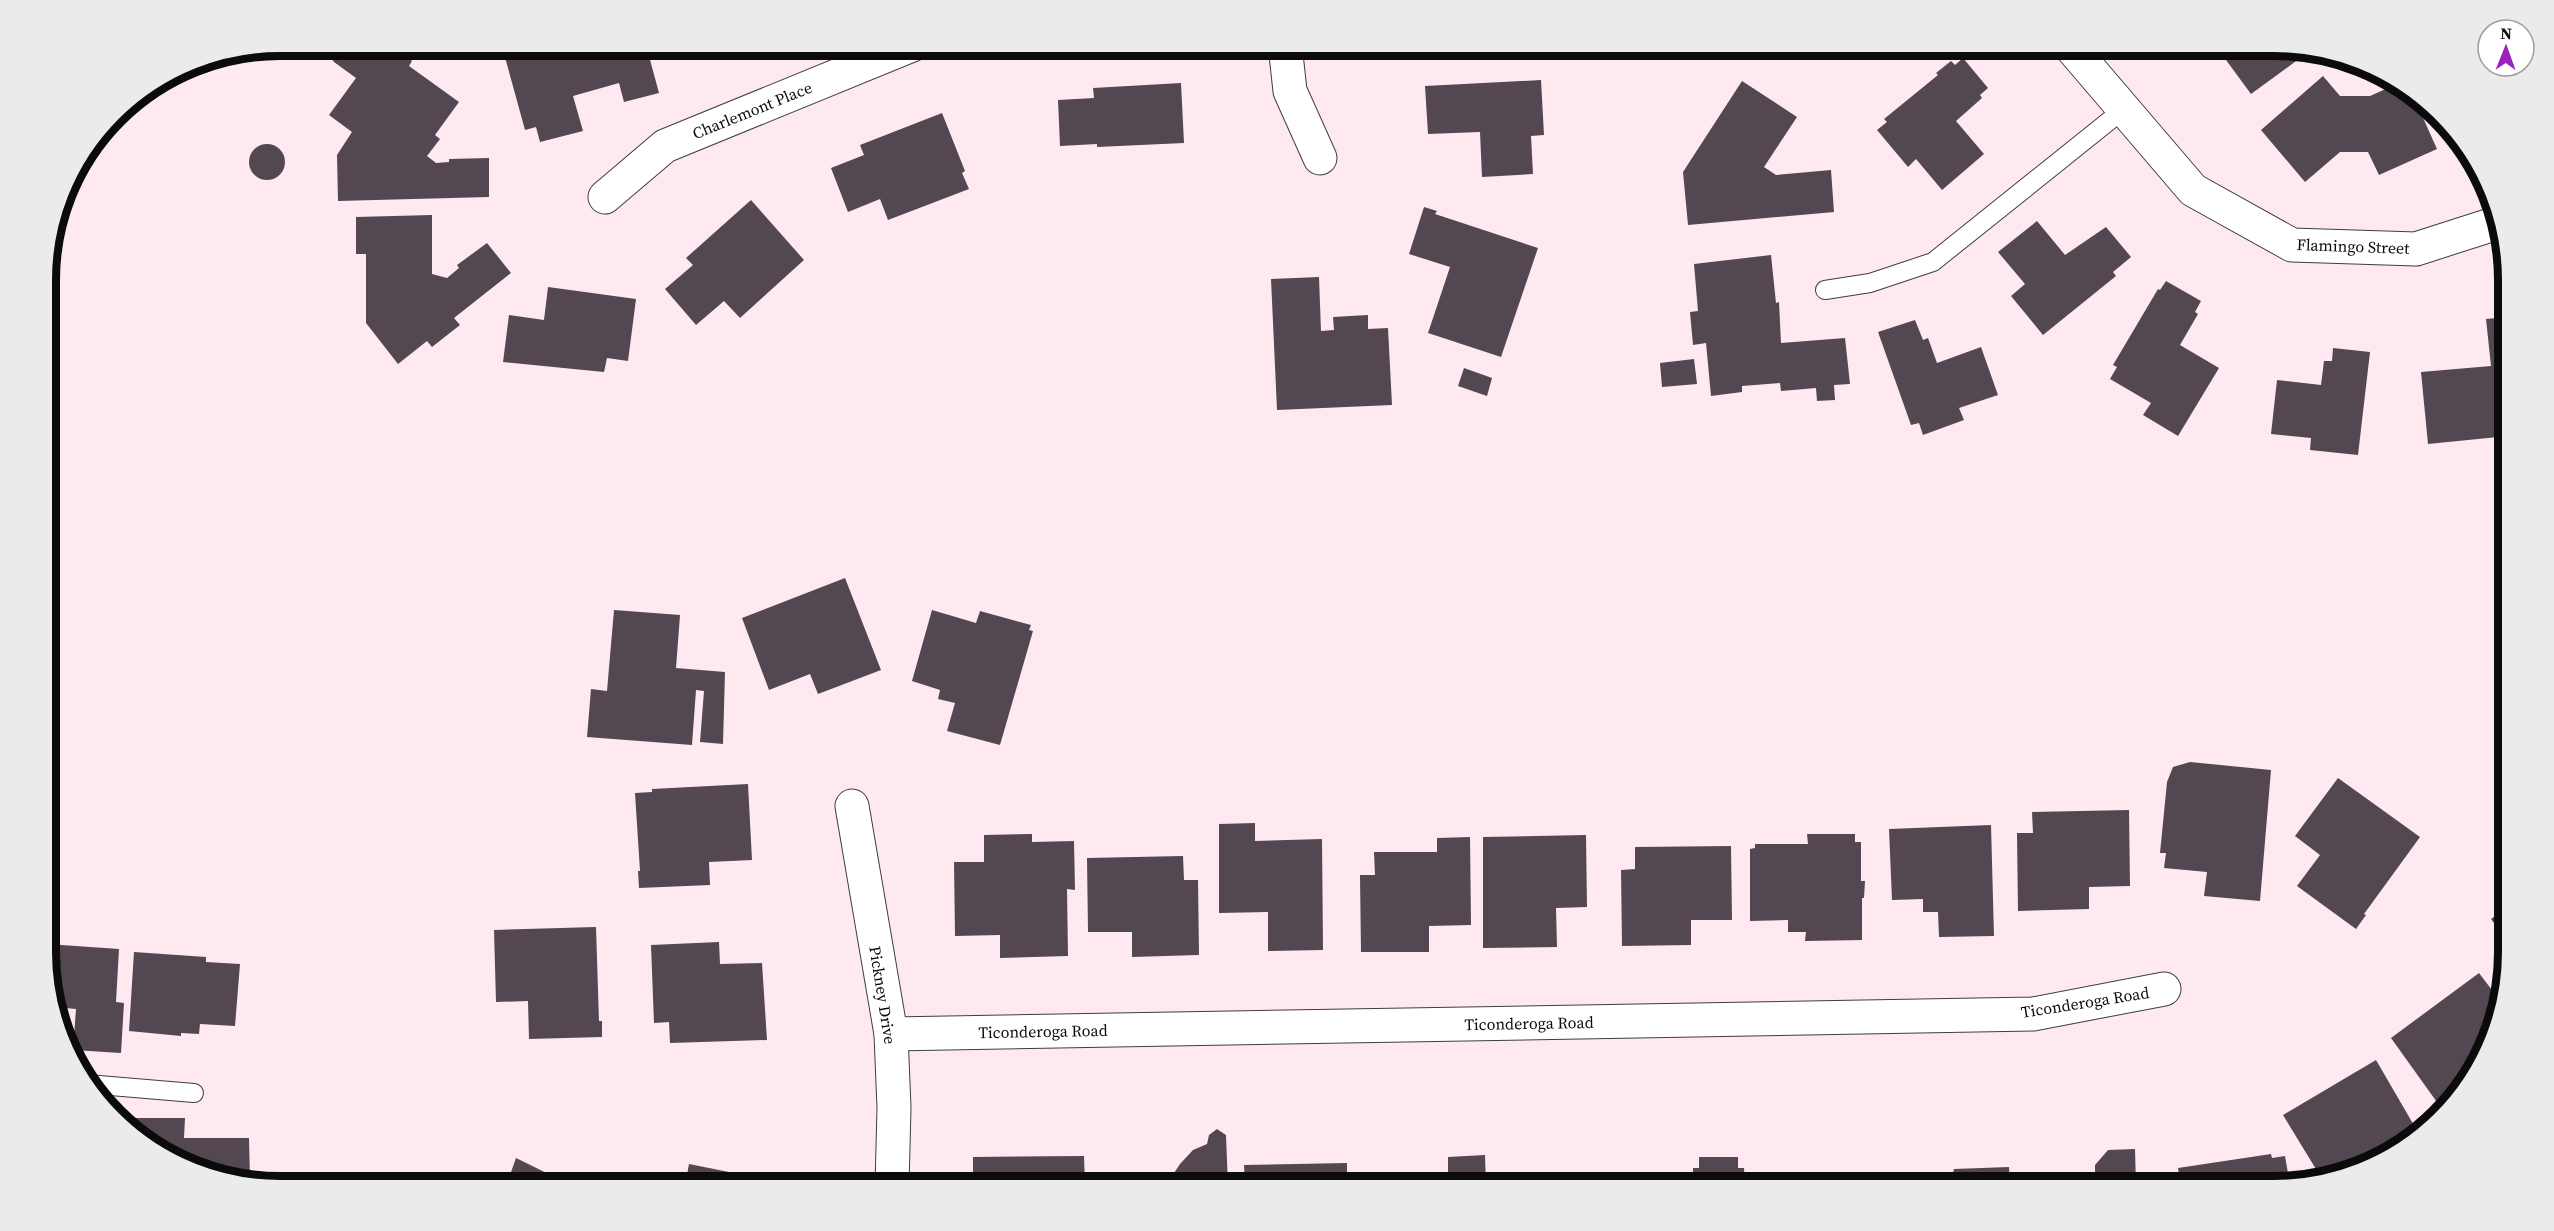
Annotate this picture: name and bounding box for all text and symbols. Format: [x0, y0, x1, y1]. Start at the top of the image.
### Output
north arrow [2476, 18, 2536, 78]
text: N [2500, 22, 2513, 44]
street label: Charlemont Place [689, 76, 815, 144]
street label: Flamingo Street [2296, 233, 2411, 259]
street label: Pickney Drive [864, 944, 902, 1046]
street label: Ticonderoga Road [2019, 981, 2151, 1023]
street label: Ticonderoga Road [1464, 1011, 1594, 1035]
street label: Ticonderoga Road [978, 1019, 1108, 1043]

